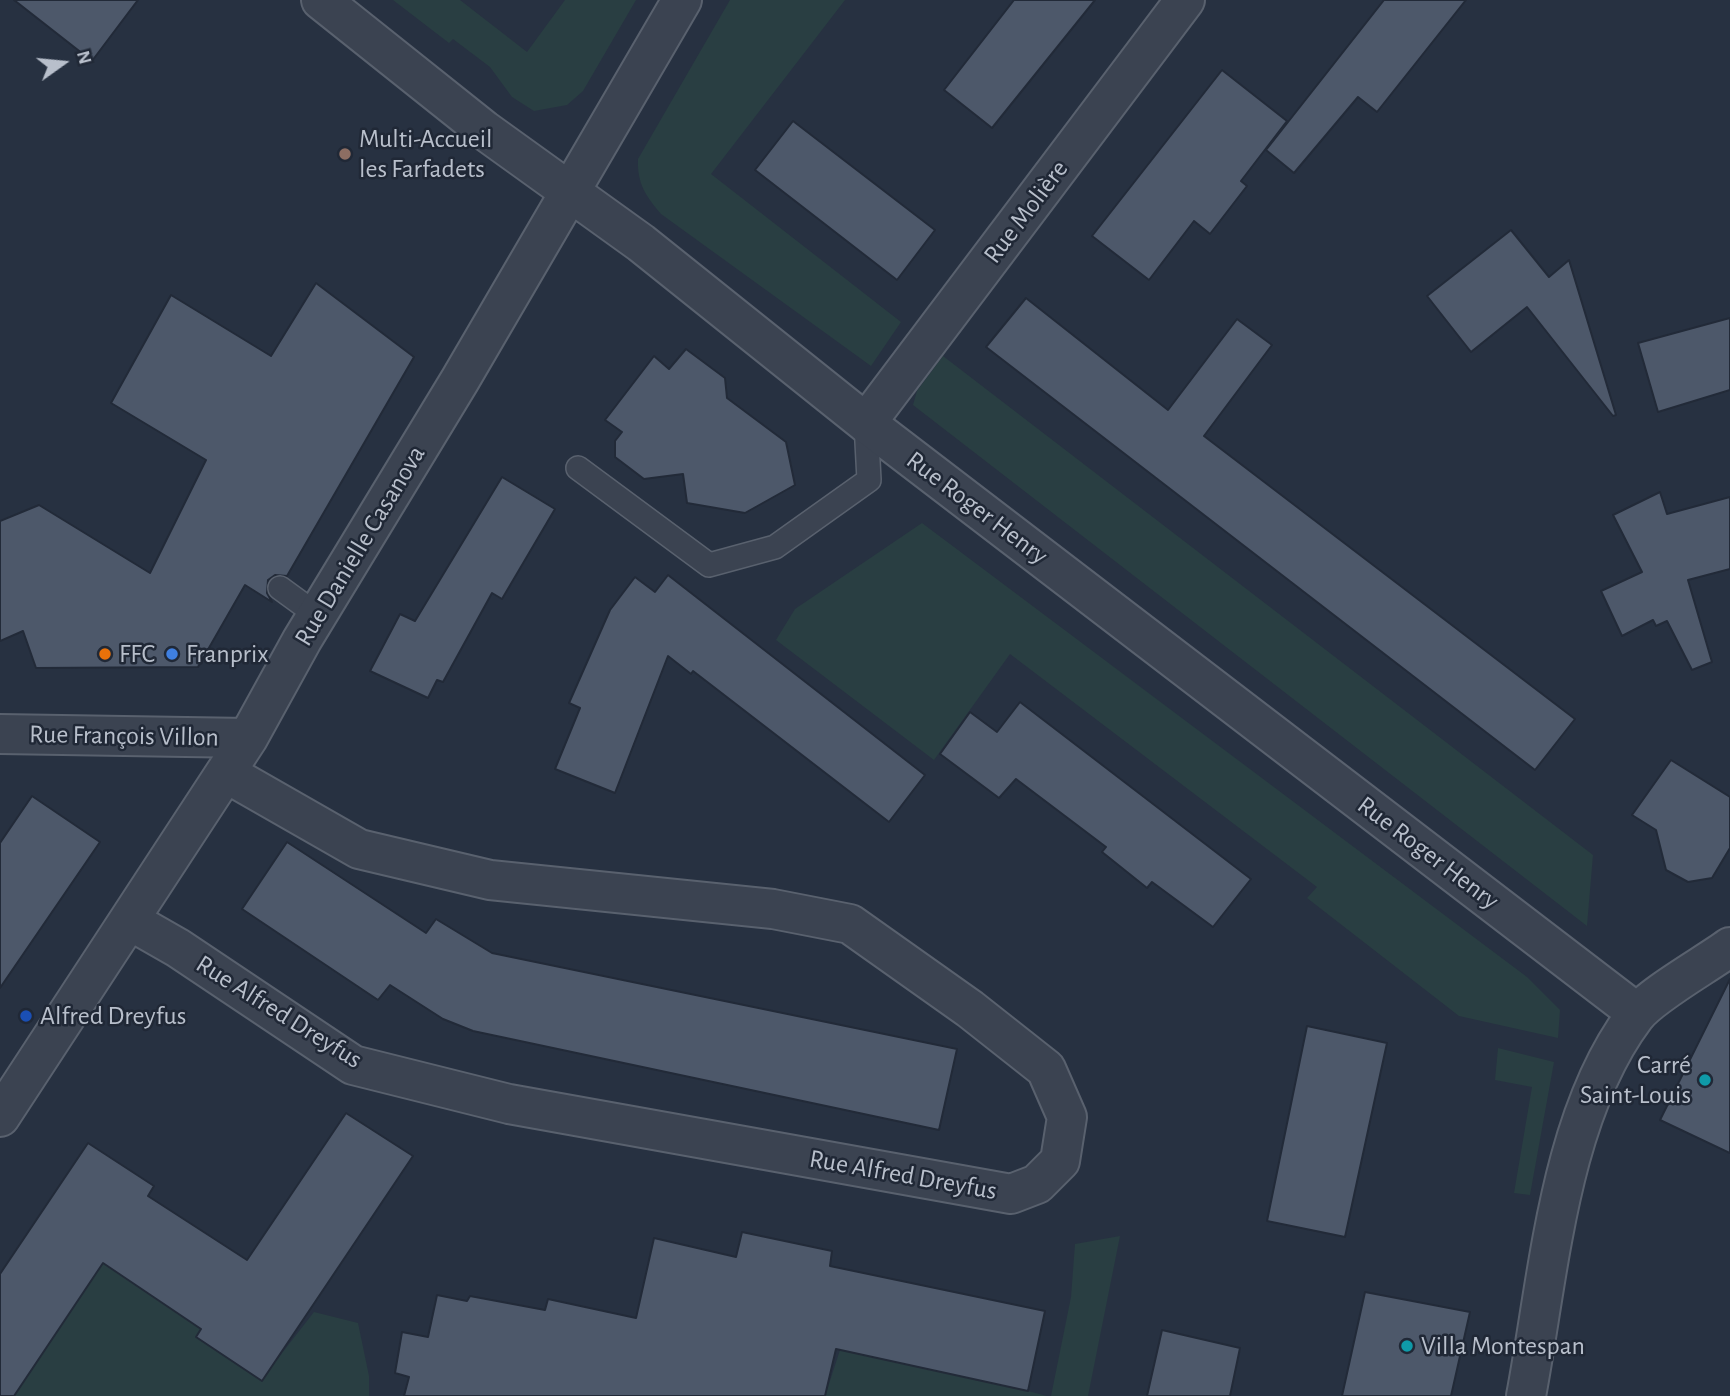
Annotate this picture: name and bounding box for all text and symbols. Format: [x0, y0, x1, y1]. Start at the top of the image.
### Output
north arrow [28, 28, 98, 98]
text: N [73, 49, 95, 66]
place label: Multi-Accueil les Farfadets [359, 123, 492, 184]
marker: Multi-Accueil les Farfadets [337, 146, 353, 162]
street label: Rue Molière [977, 154, 1075, 270]
street label: Rue Danielle Casanova [288, 440, 432, 652]
street label: Rue Roger Henry [900, 445, 1054, 571]
place label: FFC [119, 638, 155, 670]
place label: Franprix [186, 638, 269, 670]
marker: FFC [97, 646, 113, 662]
marker: Franprix [164, 646, 180, 662]
street label: Rue François Villon [29, 719, 219, 753]
street label: Rue Roger Henry [1351, 790, 1505, 916]
street label: Rue Alfred Dreyfus [190, 948, 368, 1076]
place label: Alfred Dreyfus [40, 1000, 186, 1032]
marker: Alfred Dreyfus [18, 1008, 34, 1024]
place label: Carré Saint-Louis [1580, 1049, 1691, 1110]
marker: Carré Saint-Louis [1697, 1072, 1713, 1088]
street label: Rue Alfred Dreyfus [807, 1143, 999, 1207]
place label: Villa Montespan [1421, 1330, 1585, 1362]
marker: Villa Montespan [1399, 1338, 1415, 1354]

